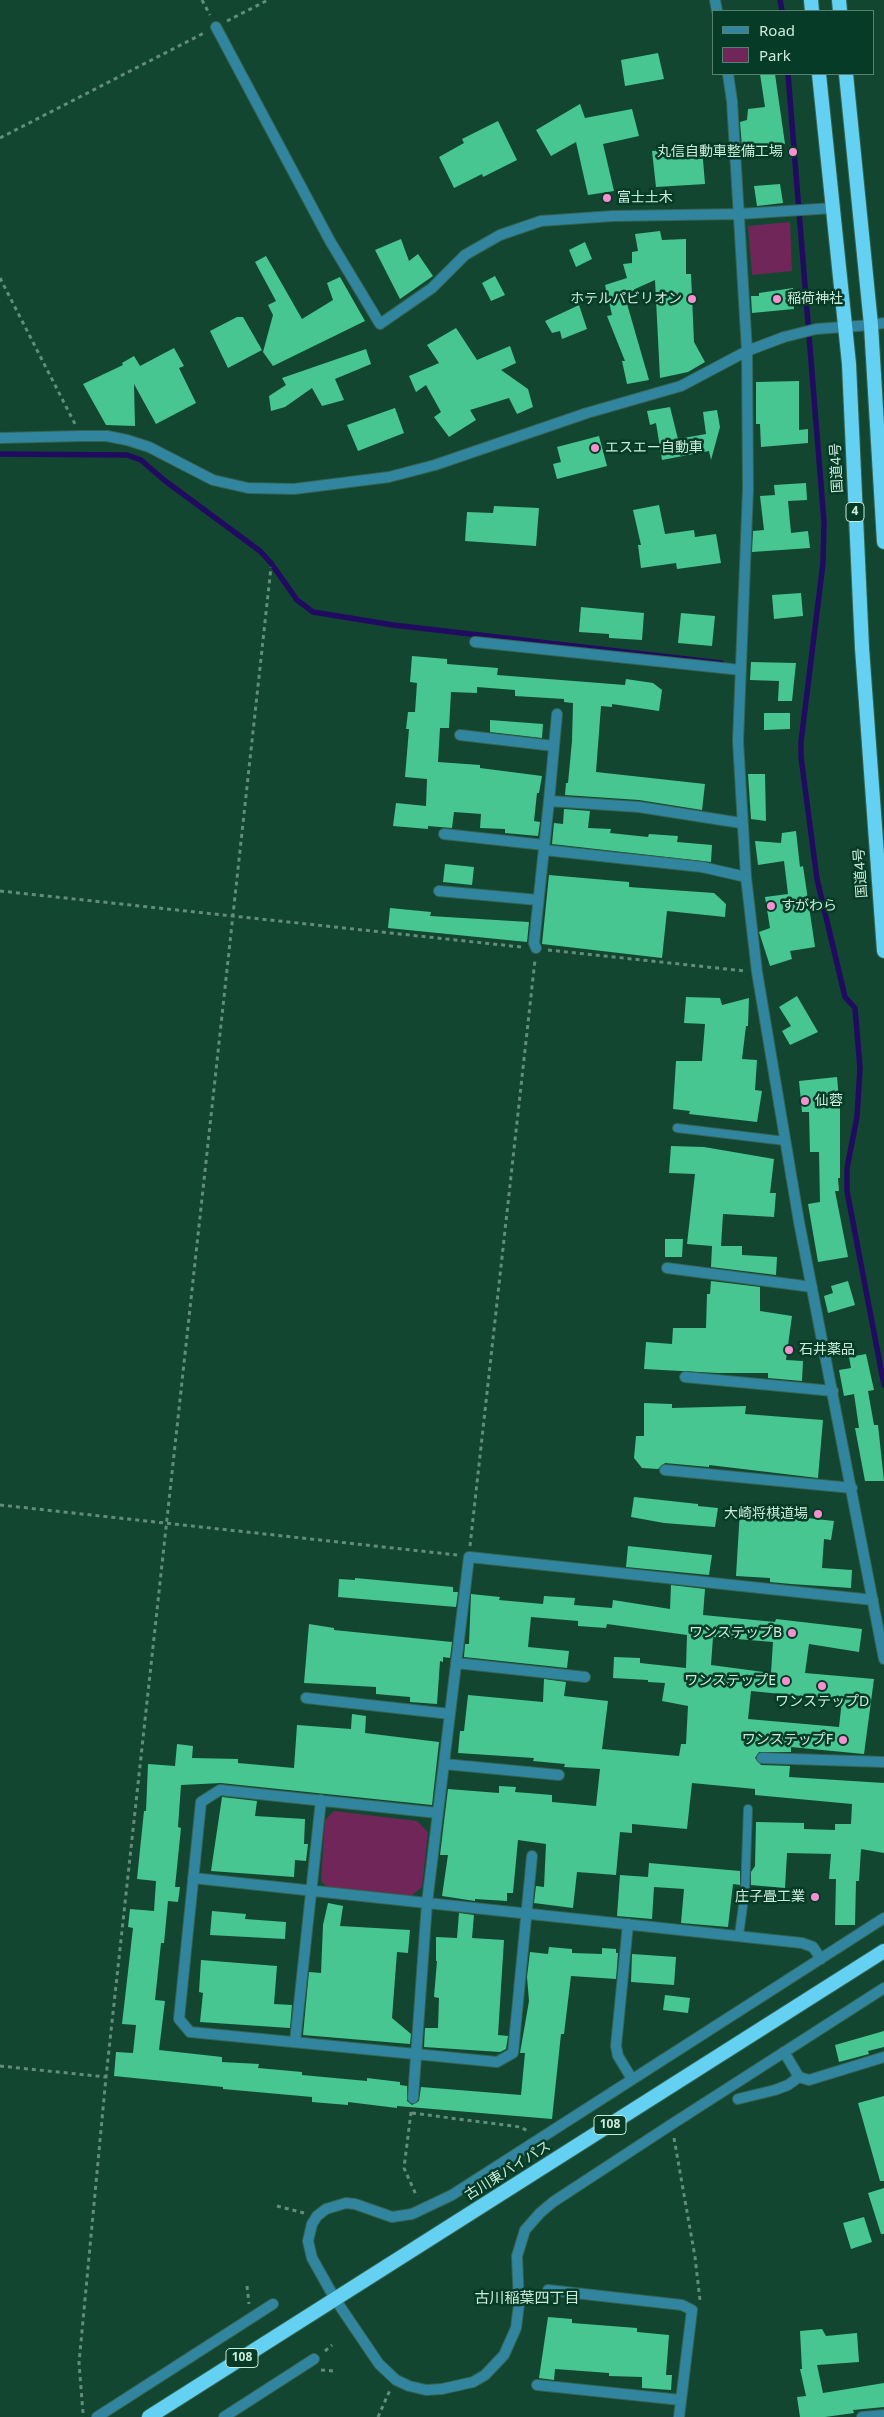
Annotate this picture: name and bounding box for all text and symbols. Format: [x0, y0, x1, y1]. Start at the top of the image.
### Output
legend [712, 10, 874, 75]
text: Road [759, 20, 795, 40]
text: Park [759, 45, 791, 65]
place label: 丸信自動車整備工場 [657, 144, 783, 160]
marker: 丸信自動車整備工場 [787, 146, 799, 158]
place label: 富士土木 [617, 190, 673, 206]
marker: 富士土木 [601, 192, 613, 204]
place label: ホテルパビリオン [570, 291, 682, 307]
place label: 稲荷神社 [787, 291, 843, 307]
marker: ホテルパビリオン [686, 293, 698, 305]
marker: 稲荷神社 [771, 293, 783, 305]
place label: エスエー自動車 [605, 440, 703, 456]
marker: エスエー自動車 [589, 442, 601, 454]
street label: 国道4号 [827, 443, 847, 493]
road number: 4 [846, 502, 864, 522]
street label: 国道4号 [851, 847, 871, 899]
place label: すがわら [781, 898, 837, 914]
marker: すがわら [765, 900, 777, 912]
place label: 仙蓉 [815, 1093, 843, 1109]
marker: 仙蓉 [799, 1095, 811, 1107]
place label: 石井薬品 [799, 1342, 855, 1358]
marker: 石井薬品 [783, 1344, 795, 1356]
place label: 大崎将棋道場 [724, 1506, 808, 1522]
marker: 大崎将棋道場 [812, 1508, 824, 1520]
place label: ワンステップB [689, 1625, 782, 1641]
marker: ワンステップB [786, 1627, 798, 1639]
place label: ワンステップE [684, 1673, 776, 1689]
marker: ワンステップE [780, 1675, 792, 1687]
marker: ワンステップD [816, 1680, 828, 1692]
place label: ワンステップD [775, 1694, 869, 1710]
place label: ワンステップF [742, 1732, 833, 1748]
marker: ワンステップF [837, 1734, 849, 1746]
place label: 庄子畳工業 [735, 1889, 805, 1905]
marker: 庄子畳工業 [809, 1891, 821, 1903]
road number: 108 [594, 2116, 626, 2134]
street label: 古川東バイパス [462, 2138, 554, 2204]
district label: 古川稲葉四丁目 [475, 2290, 579, 2308]
road number: 108 [226, 2348, 258, 2368]

